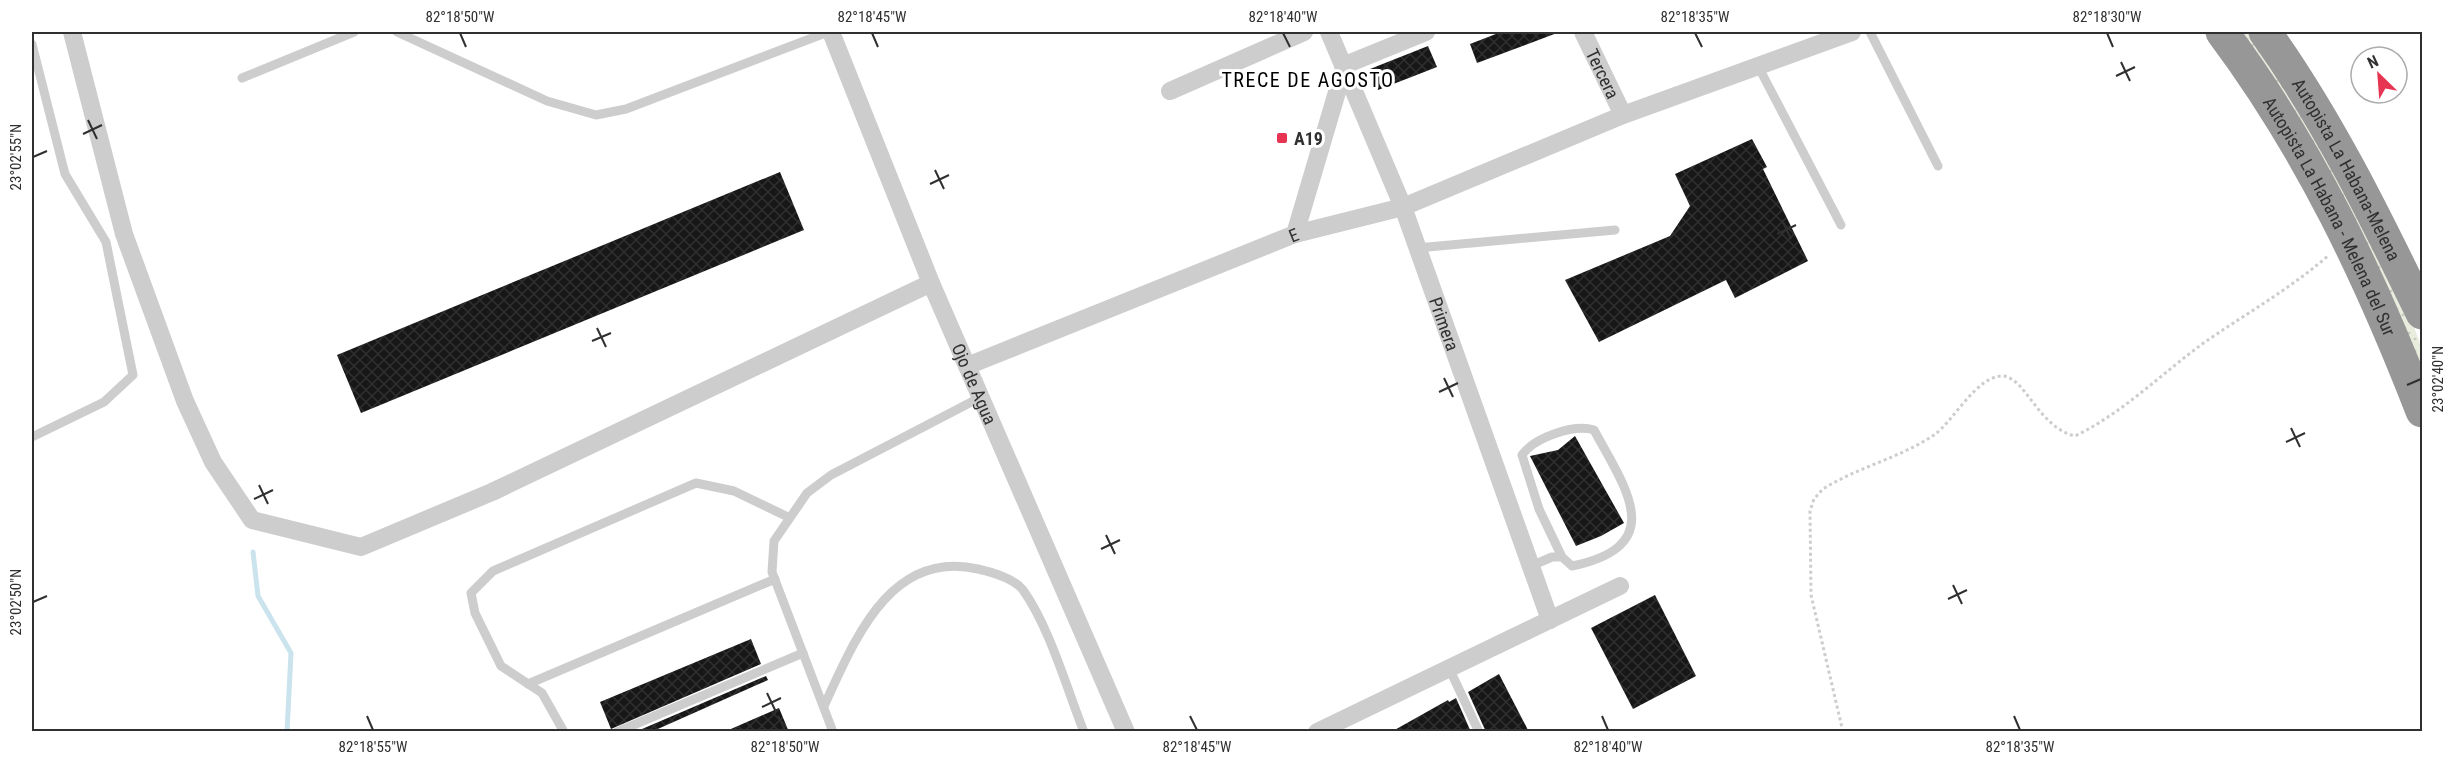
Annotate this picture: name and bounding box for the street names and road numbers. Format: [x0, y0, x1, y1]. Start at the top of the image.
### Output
street label: Tercera [1582, 45, 1624, 102]
street label: Autopista La Habana-Melena [2288, 74, 2405, 264]
street label: Autopista La Habana - Melena del Sur [2259, 93, 2401, 339]
street label: E [1285, 223, 1302, 246]
street label: Primera [1425, 294, 1464, 353]
street label: Ojo de Agua [948, 340, 1002, 427]

